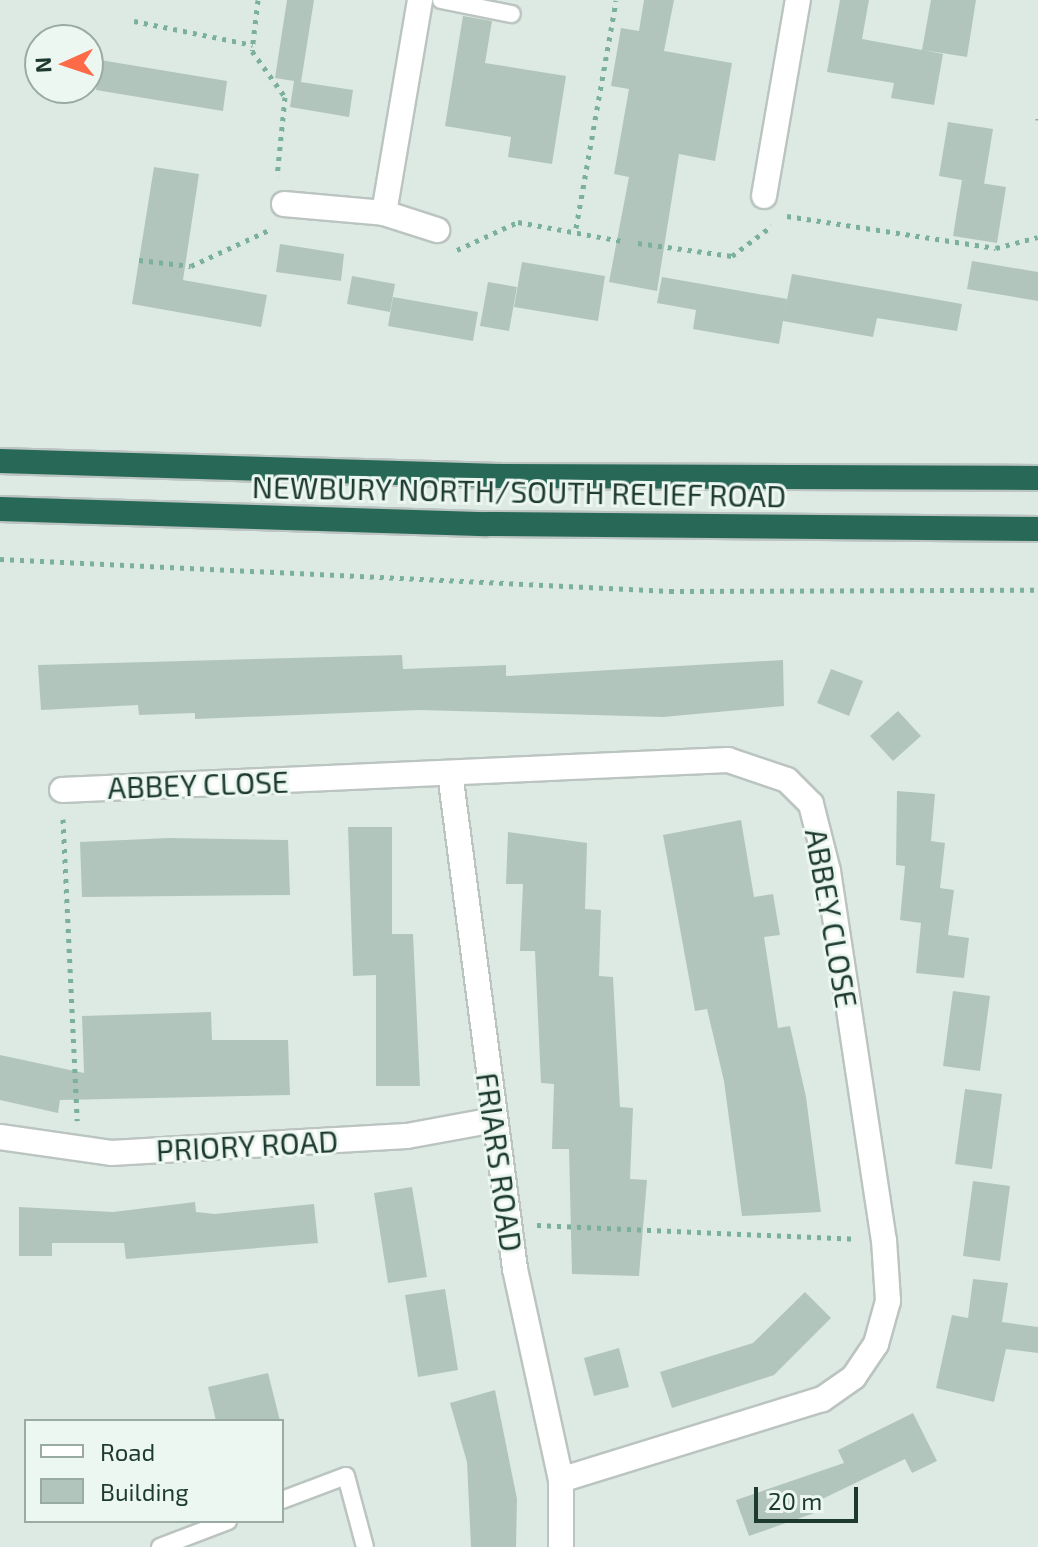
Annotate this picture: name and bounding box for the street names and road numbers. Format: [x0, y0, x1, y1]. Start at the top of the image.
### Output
street label: NEWBURY NORTH/SOUTH RELIEF ROAD [251, 468, 787, 514]
street label: ABBEY CLOSE [106, 763, 290, 805]
street label: ABBEY CLOSE [798, 825, 866, 1011]
street label: FRIARS ROAD [470, 1070, 530, 1254]
street label: PRIORY ROAD [155, 1122, 339, 1168]

